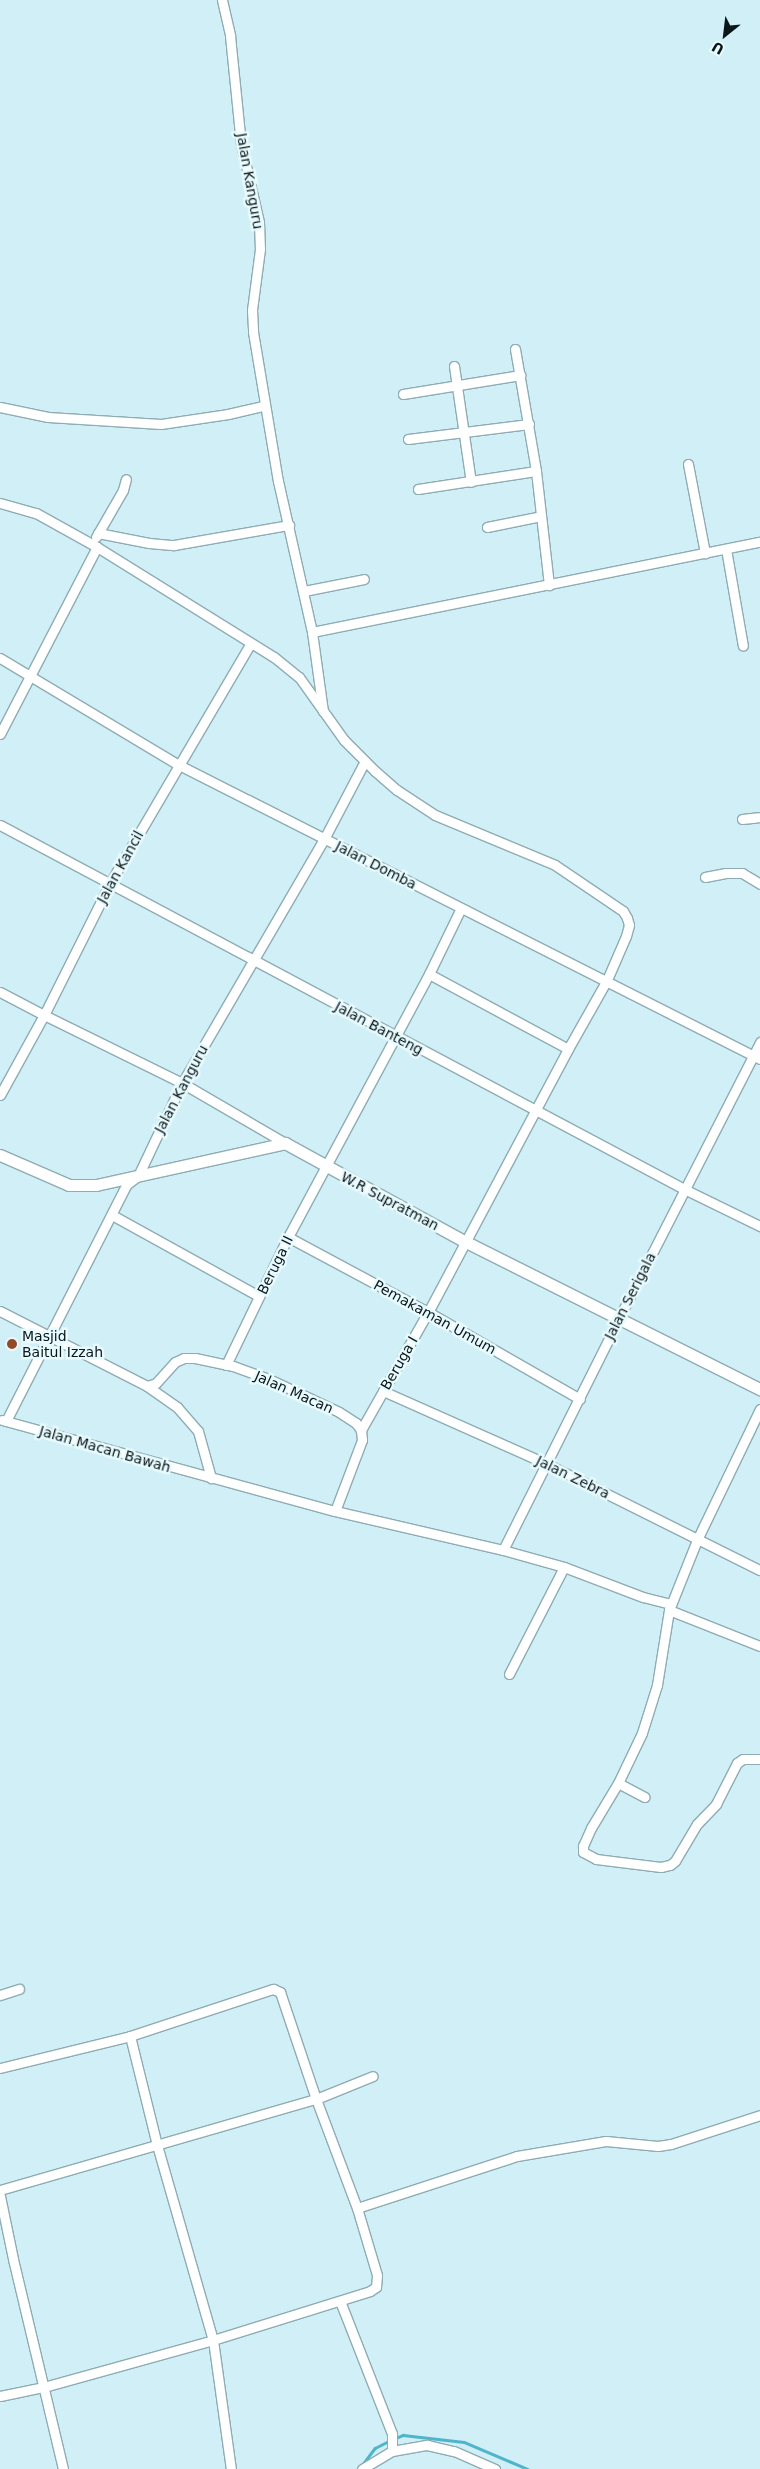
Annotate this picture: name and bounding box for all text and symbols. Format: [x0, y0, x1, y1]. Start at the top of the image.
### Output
north arrow [700, 10, 750, 60]
text: U [709, 38, 727, 58]
street label: Jalan Kanguru [233, 132, 267, 230]
street label: Jalan Kancil [93, 828, 147, 906]
street label: Jalan Domba [333, 837, 419, 893]
street label: Jalan Banteng [332, 998, 426, 1058]
street label: Jalan Kanguru [151, 1042, 211, 1136]
street label: W.R Supratman [338, 1168, 442, 1234]
street label: Beruga II [254, 1233, 296, 1297]
street label: Jalan Serigala [601, 1250, 659, 1342]
street label: Pemakaman Umum [371, 1276, 499, 1358]
place label: Masjid Baitul Izzah [22, 1328, 103, 1360]
street label: Beruga I [377, 1333, 421, 1393]
marker: Masjid Baitul Izzah [6, 1338, 18, 1350]
street label: Jalan Macan [252, 1367, 336, 1417]
street label: Jalan Macan Bawah [37, 1422, 173, 1476]
street label: Jalan Zebra [533, 1452, 613, 1502]

